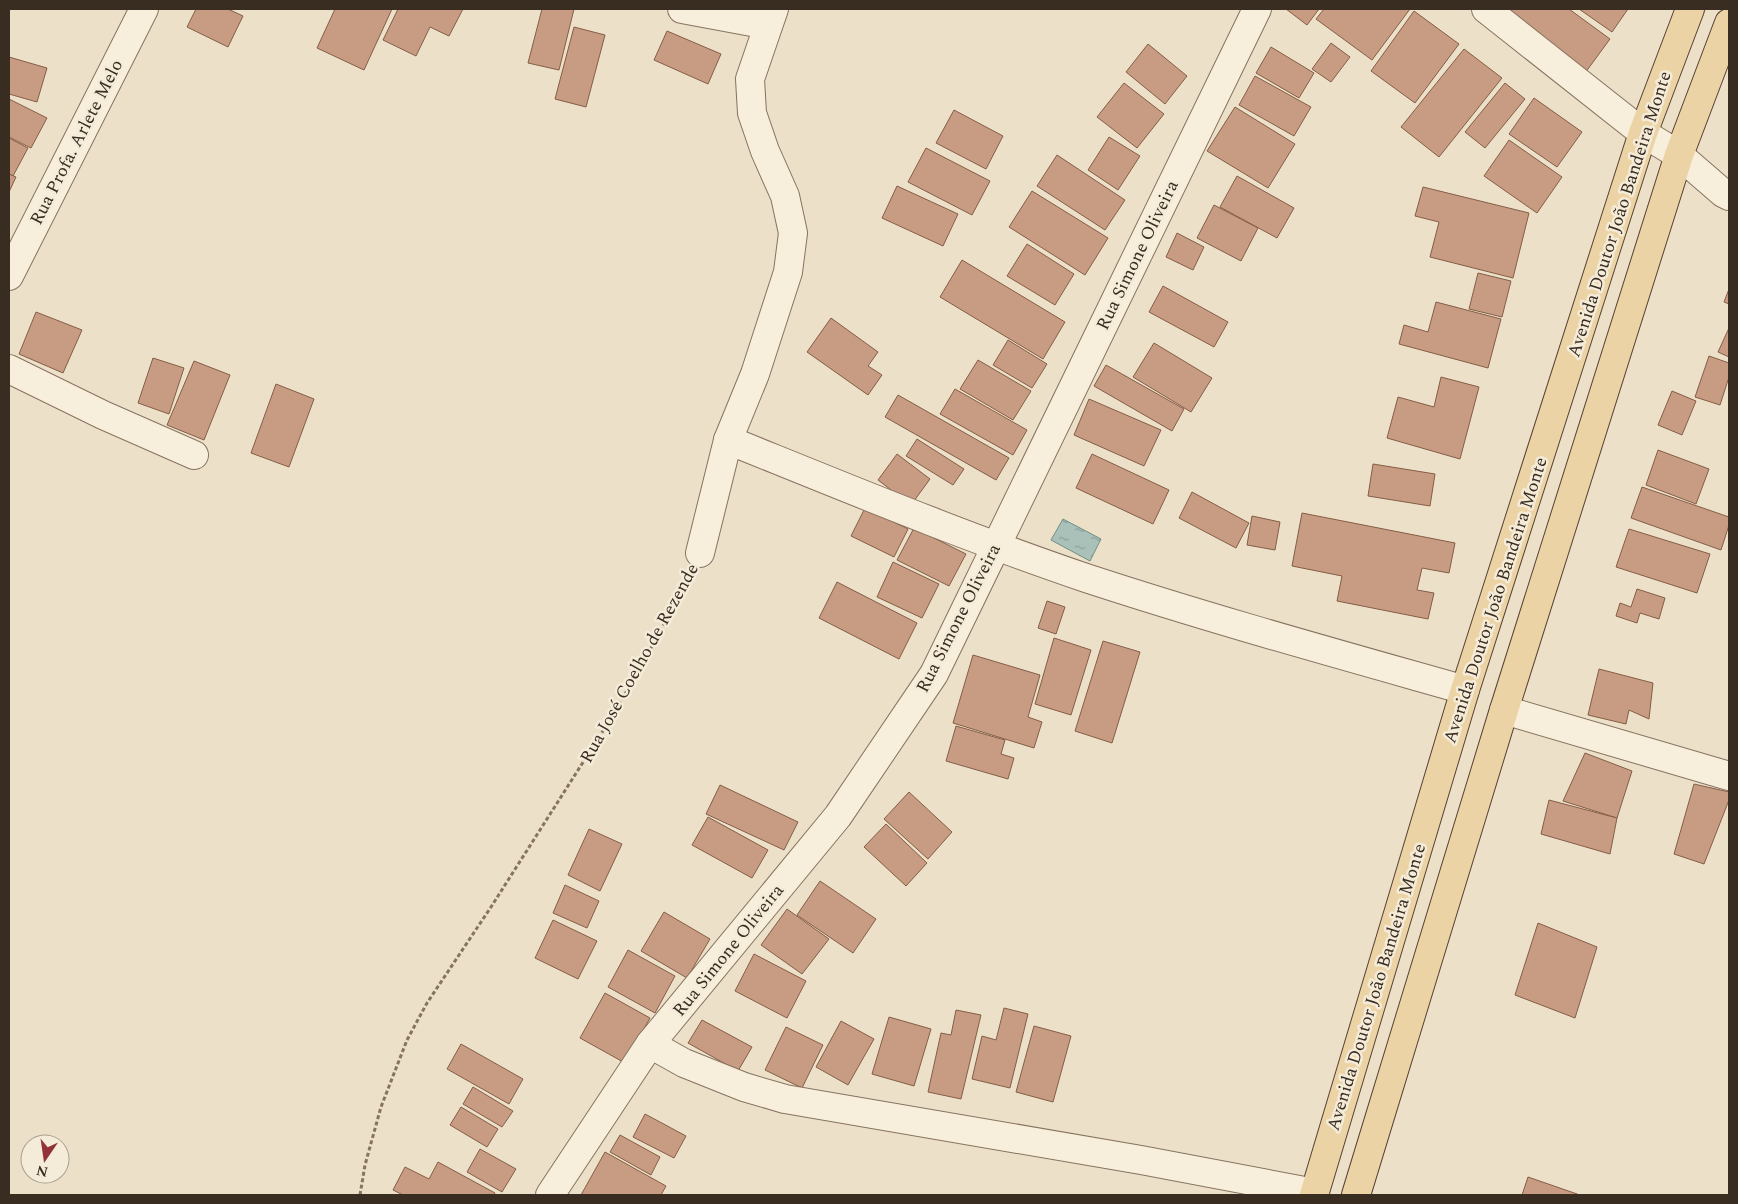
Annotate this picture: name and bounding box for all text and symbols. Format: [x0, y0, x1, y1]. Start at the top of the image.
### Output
street label: Rua Profa. Arlete Melo [23, 55, 130, 230]
street label: Avenida Doutor João Bandeira Monte [1560, 68, 1679, 361]
street label: Rua Simone Oliveira [1089, 175, 1186, 335]
street label: Avenida Doutor João Bandeira Monte [1436, 454, 1555, 747]
street label: Rua Simone Oliveira [909, 539, 1008, 697]
street label: Rua José Coelho de Rezende [573, 558, 706, 768]
street label: Avenida Doutor João Bandeira Monte [1320, 840, 1433, 1134]
street label: Rua Simone Oliveira [666, 878, 791, 1023]
north arrow [20, 1134, 70, 1184]
text: N [34, 1160, 50, 1183]

